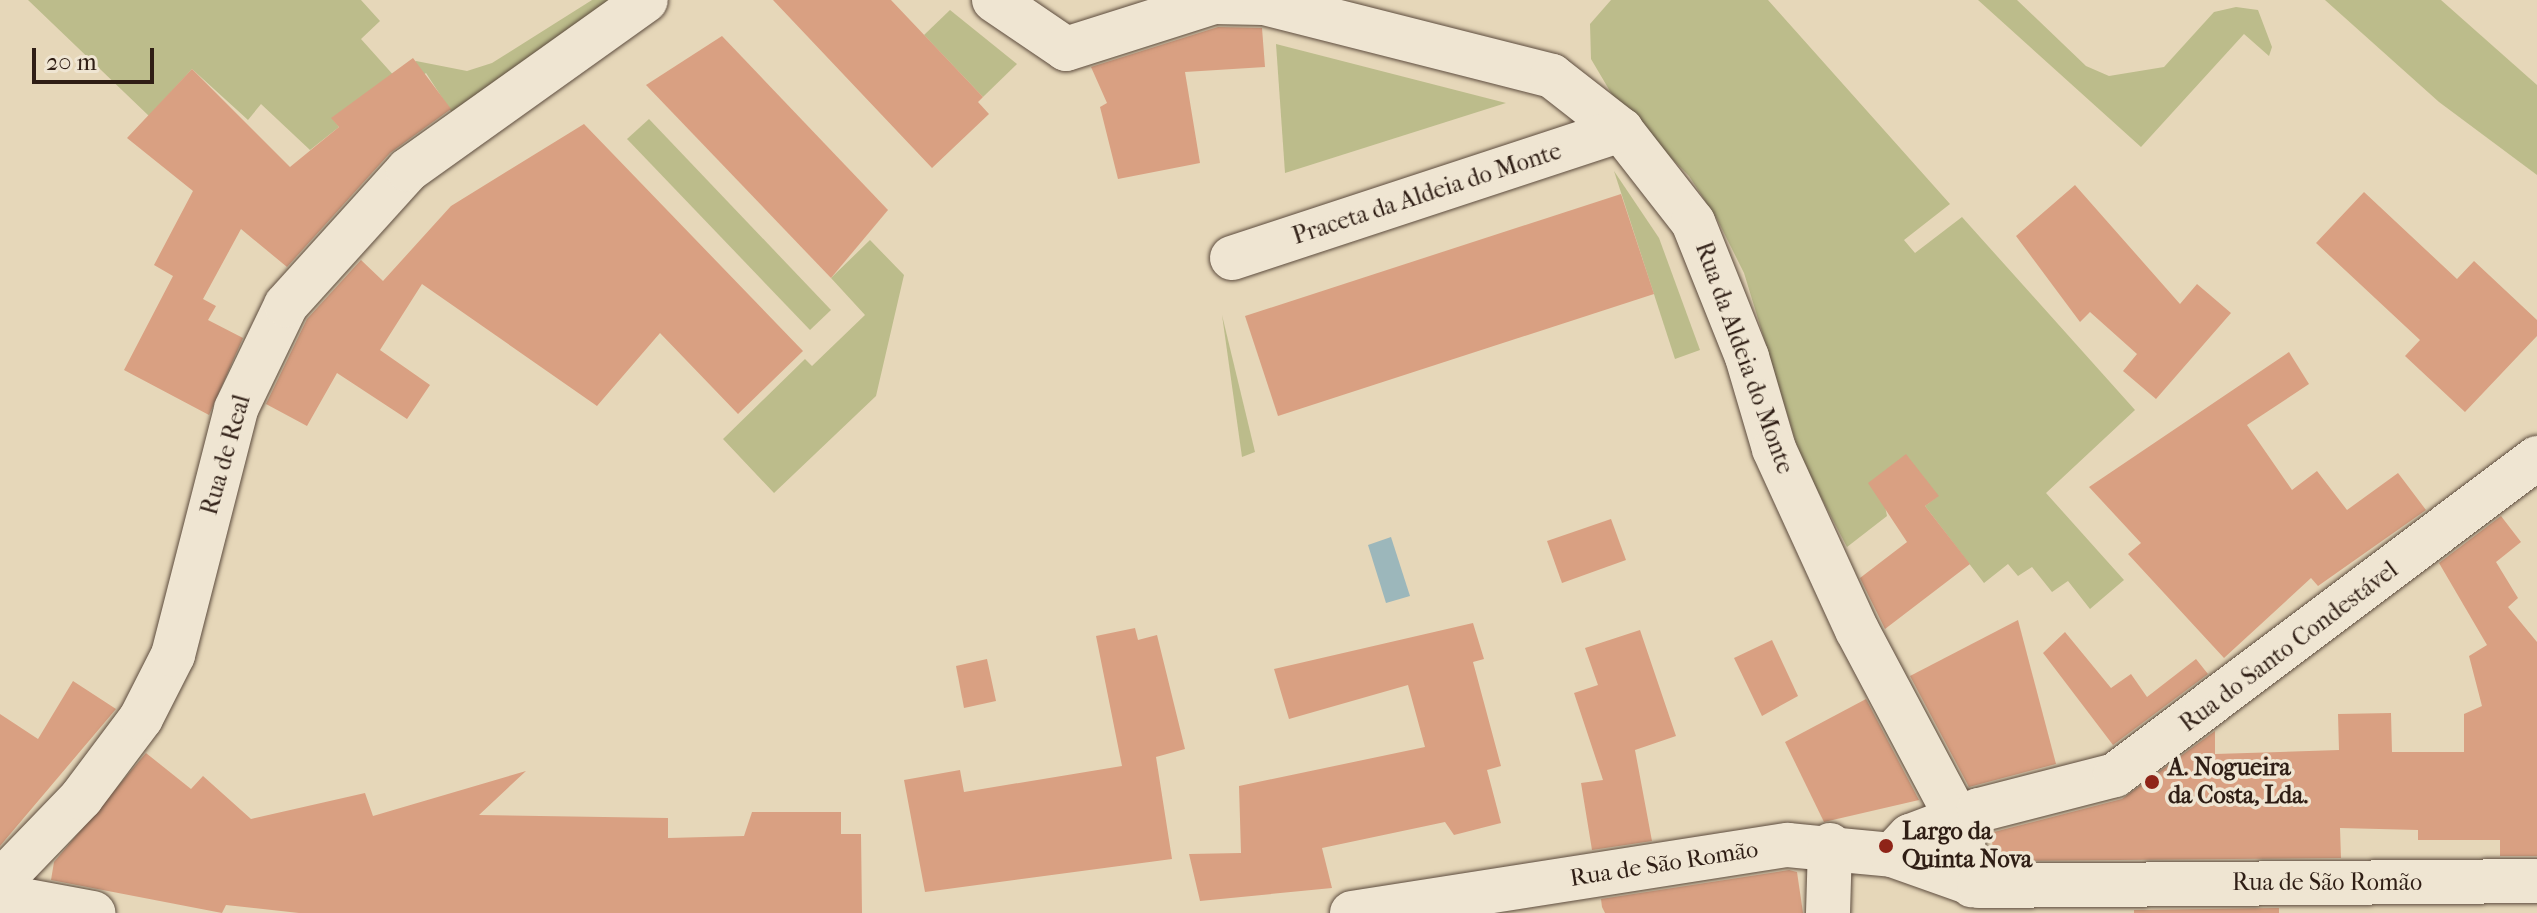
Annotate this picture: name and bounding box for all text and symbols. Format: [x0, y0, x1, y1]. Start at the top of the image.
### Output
scale bar [36, 32, 158, 82]
text: 20 m [46, 48, 97, 76]
street label: Praceta da Aldeia do Monte [1289, 137, 1565, 251]
street label: Rua da Aldeia do Monte [1689, 238, 1799, 478]
street label: Rua de Real [195, 392, 257, 518]
street label: Rua do Santo Condestável [2174, 556, 2404, 738]
place label: A. Nogueira da Costa, Lda. [2168, 754, 2308, 810]
marker: A. Nogueira da Costa, Lda. [2143, 773, 2161, 791]
place label: Largo da Quinta Nova [1902, 818, 2032, 874]
street label: Rua de São Romão [1568, 835, 1760, 893]
marker: Largo da Quinta Nova [1877, 837, 1895, 855]
street label: Rua de São Romão [2232, 869, 2422, 897]

